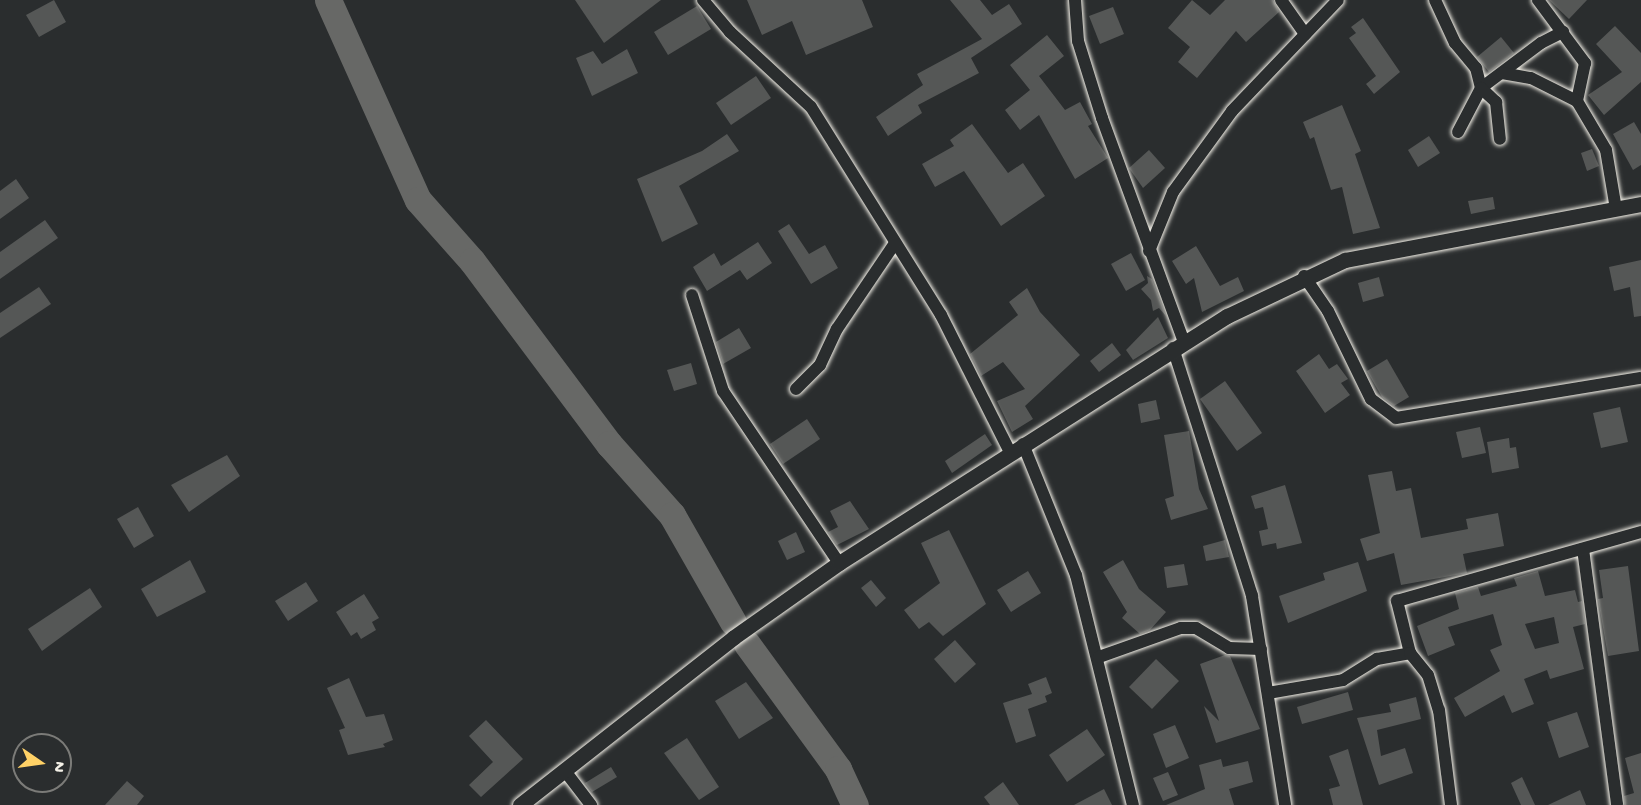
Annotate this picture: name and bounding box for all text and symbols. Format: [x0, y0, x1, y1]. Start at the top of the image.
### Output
north arrow [12, 733, 72, 793]
text: N [48, 759, 69, 774]

